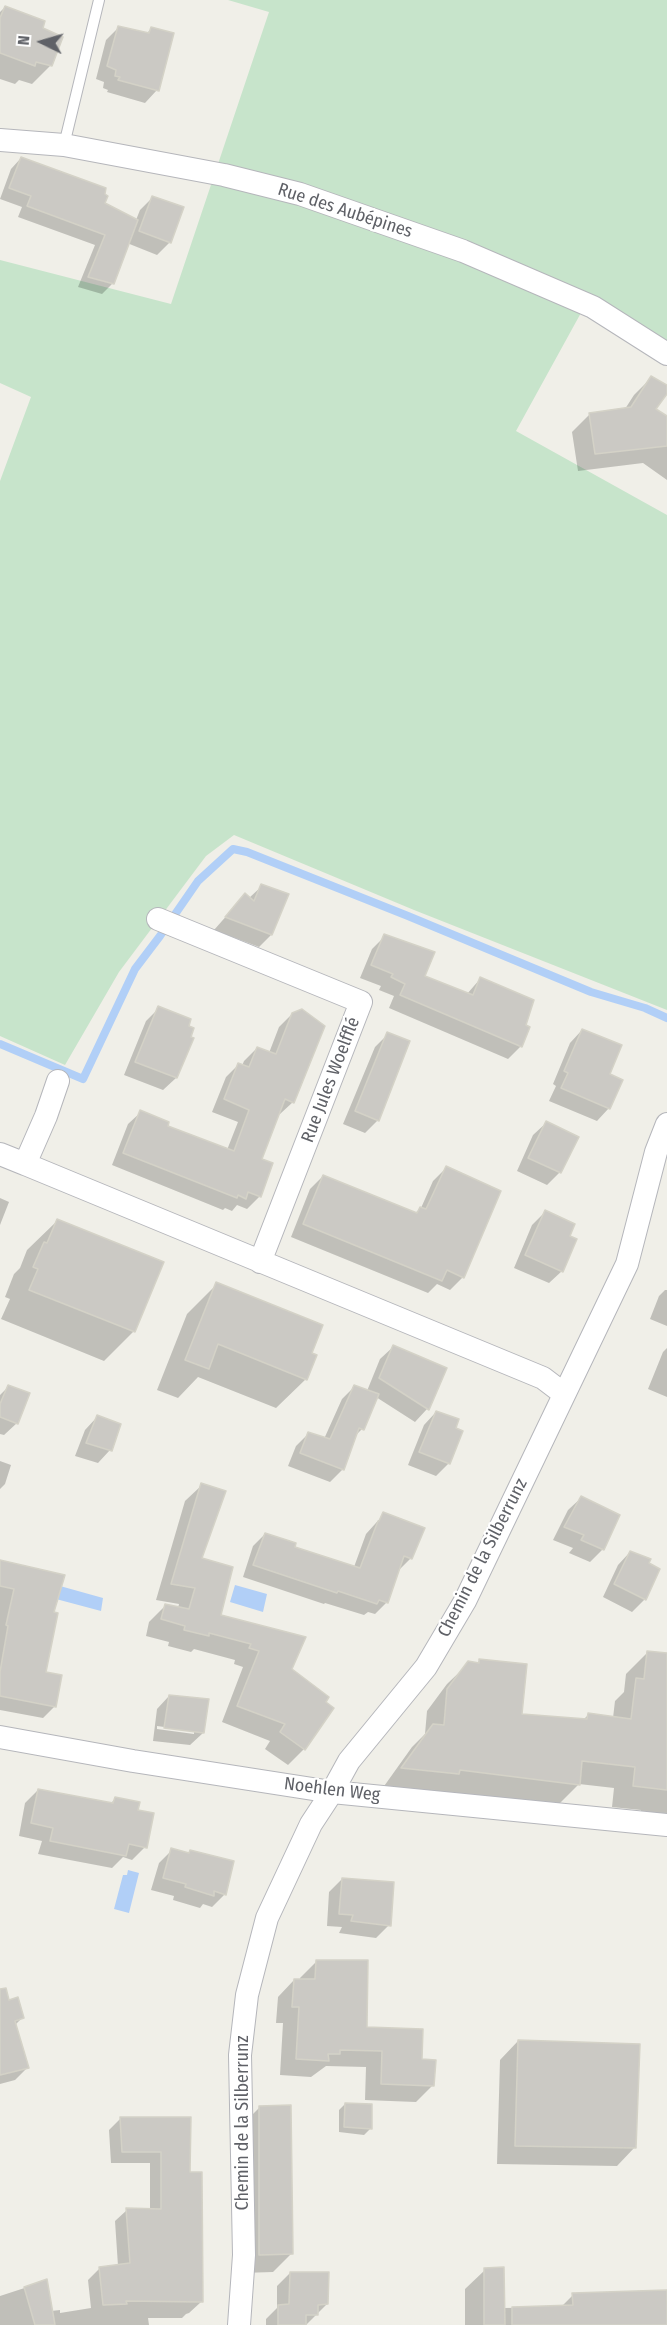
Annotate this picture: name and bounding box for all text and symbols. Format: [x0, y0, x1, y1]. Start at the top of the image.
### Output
north arrow [12, 12, 72, 72]
text: N [14, 35, 33, 46]
street label: Rue des Aubépines [275, 179, 415, 243]
street label: Rue Jules Woelfflé [297, 1014, 365, 1146]
street label: Chemin de la Silberrunz [434, 1475, 532, 1641]
street label: Noehlen Weg [283, 1773, 381, 1807]
street label: Chemin de la Silberrunz [232, 2035, 254, 2211]

